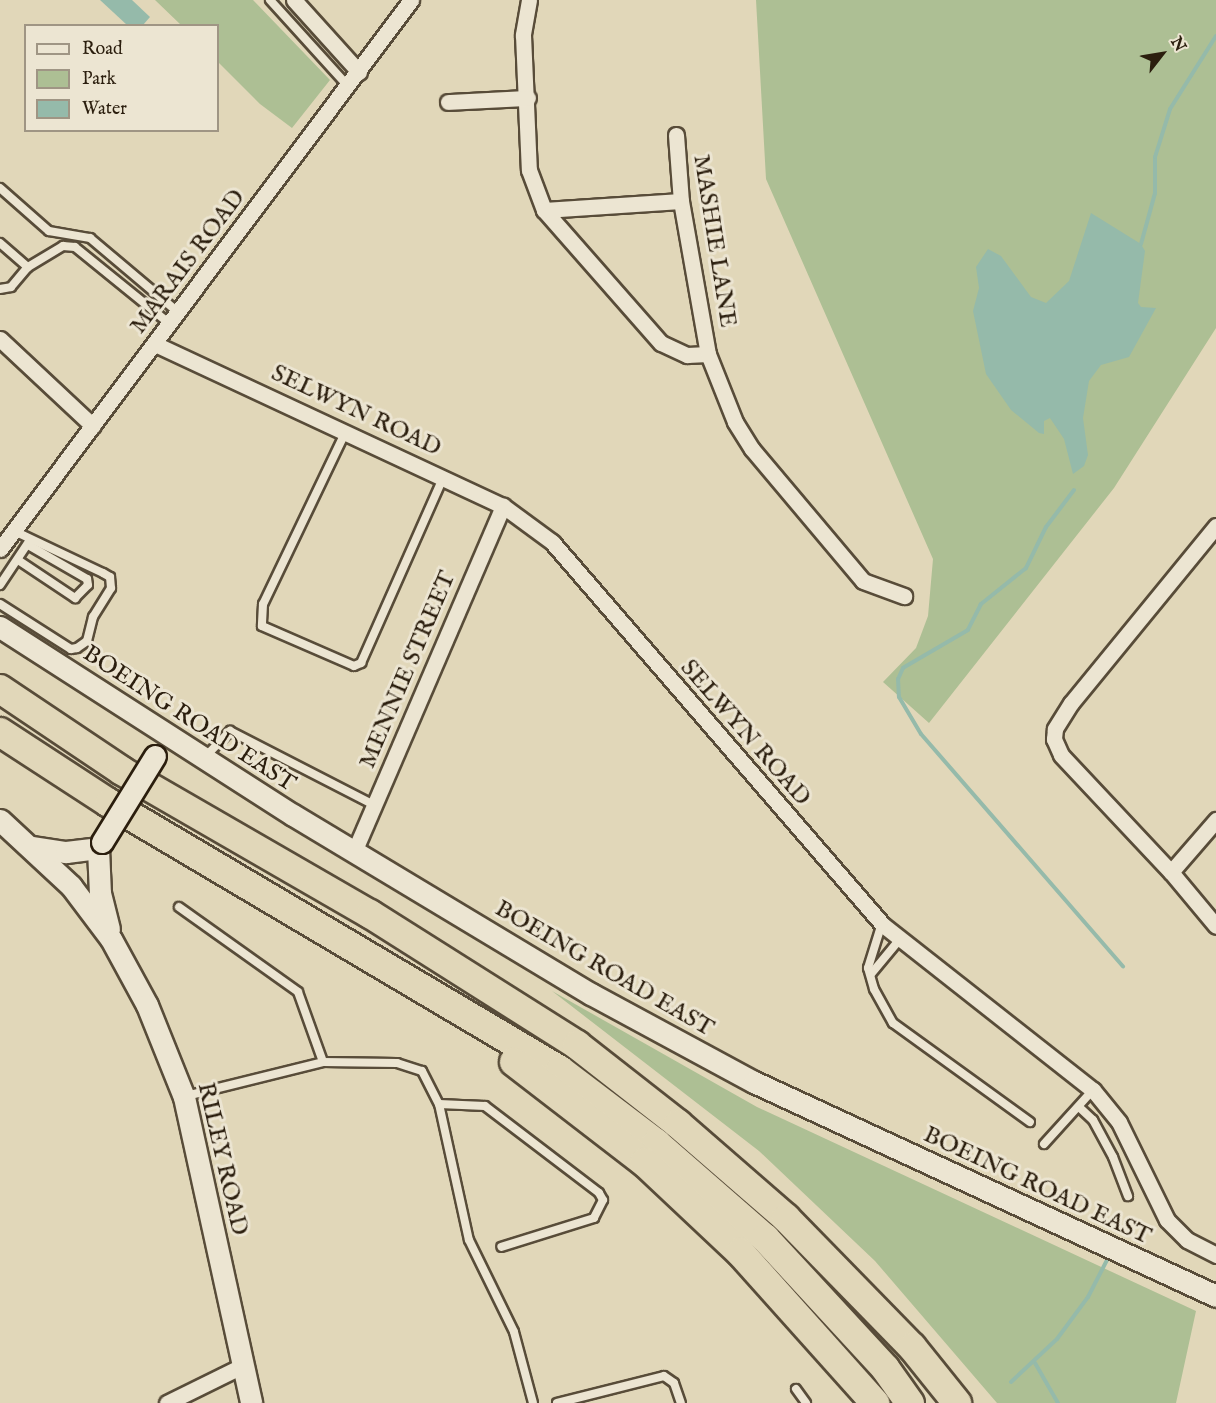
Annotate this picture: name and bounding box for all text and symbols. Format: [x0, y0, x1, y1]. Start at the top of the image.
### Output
legend [24, 24, 219, 132]
north arrow [1132, 24, 1192, 84]
text: N [1165, 34, 1190, 56]
text: Road [82, 38, 123, 61]
text: Park [82, 68, 116, 91]
text: Water [82, 98, 127, 121]
street label: MASHIE LANE [686, 153, 742, 329]
street label: MARAIS ROAD [124, 184, 252, 340]
street label: SELWYN ROAD [267, 359, 445, 463]
street label: MENNIE STREET [353, 567, 463, 773]
street label: BOEING ROAD EAST [77, 639, 301, 799]
street label: SELWYN ROAD [674, 654, 816, 812]
street label: BOEING ROAD EAST [490, 895, 718, 1043]
street label: RILEY ROAD [190, 1080, 254, 1238]
street label: BOEING ROAD EAST [919, 1121, 1155, 1251]

